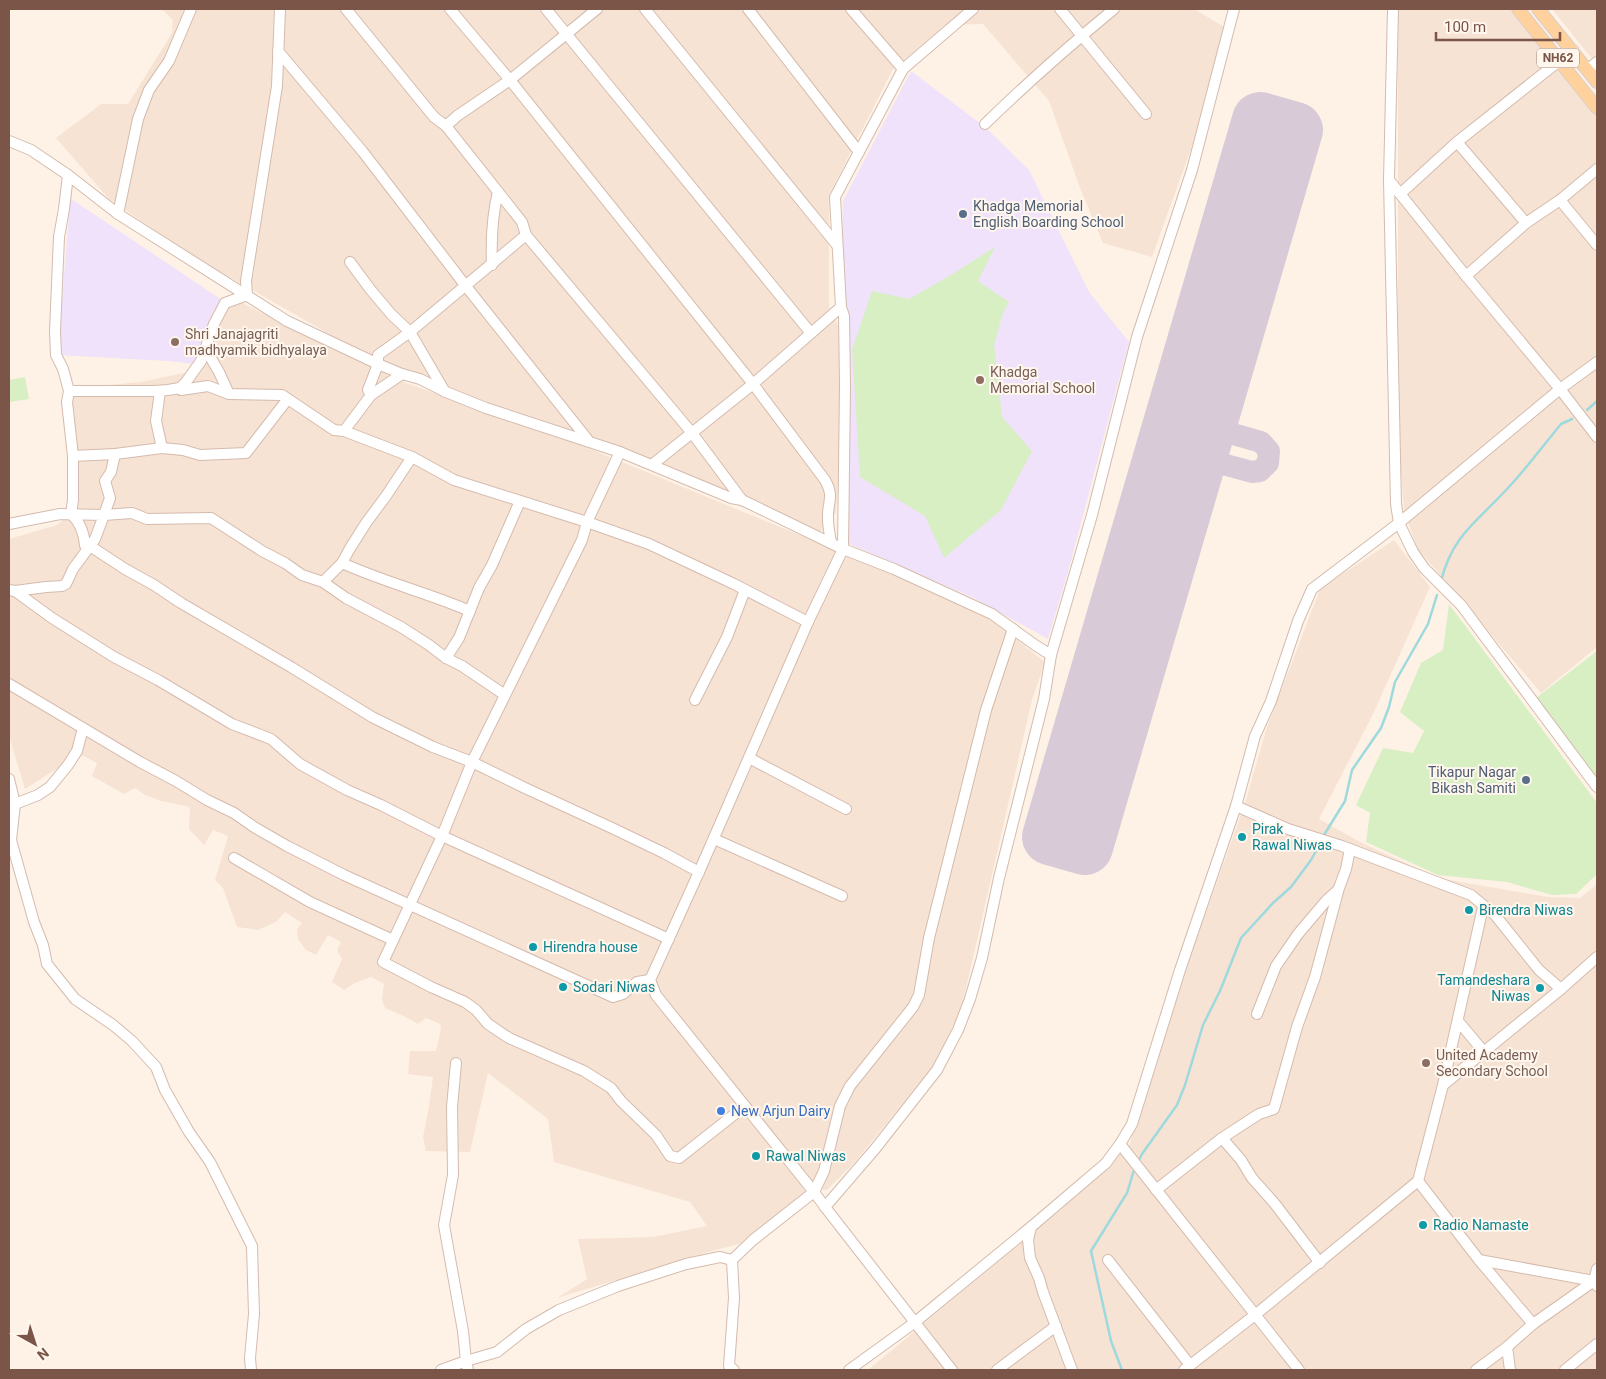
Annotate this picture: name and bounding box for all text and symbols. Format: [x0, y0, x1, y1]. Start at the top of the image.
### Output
scale bar [1436, 10, 1560, 42]
text: 100 m [1444, 18, 1486, 36]
road number: NH62 [1537, 48, 1579, 68]
place label: Khadga Memorial English Boarding School [973, 198, 1124, 230]
marker: Khadga Memorial English Boarding School [957, 208, 969, 220]
place label: Shri Janajagriti madhyamik bidhyalaya [185, 326, 327, 358]
marker: Shri Janajagriti madhyamik bidhyalaya [169, 336, 181, 348]
place label: Khadga Memorial School [990, 364, 1095, 396]
marker: Khadga Memorial School [974, 374, 986, 386]
place label: Tikapur Nagar Bikash Samiti [1428, 764, 1516, 796]
marker: Tikapur Nagar Bikash Samiti [1520, 774, 1532, 786]
place label: Pirak Rawal Niwas [1252, 821, 1332, 853]
marker: Pirak Rawal Niwas [1236, 831, 1248, 843]
place label: Birendra Niwas [1479, 902, 1573, 918]
marker: Birendra Niwas [1463, 904, 1475, 916]
place label: Hirendra house [543, 939, 638, 955]
marker: Hirendra house [527, 941, 539, 953]
place label: Tamandeshara Niwas [1437, 972, 1530, 1004]
place label: Sodari Niwas [573, 979, 655, 995]
marker: Sodari Niwas [557, 981, 569, 993]
marker: Tamandeshara Niwas [1534, 982, 1546, 994]
place label: United Academy Secondary School [1436, 1047, 1548, 1079]
marker: United Academy Secondary School [1420, 1057, 1432, 1069]
place label: New Arjun Dairy [731, 1103, 831, 1119]
marker: New Arjun Dairy [715, 1105, 727, 1117]
place label: Rawal Niwas [766, 1148, 846, 1164]
marker: Rawal Niwas [750, 1150, 762, 1162]
place label: Radio Namaste [1433, 1217, 1529, 1233]
marker: Radio Namaste [1417, 1219, 1429, 1231]
north arrow [10, 1319, 60, 1369]
text: N [34, 1345, 52, 1363]

